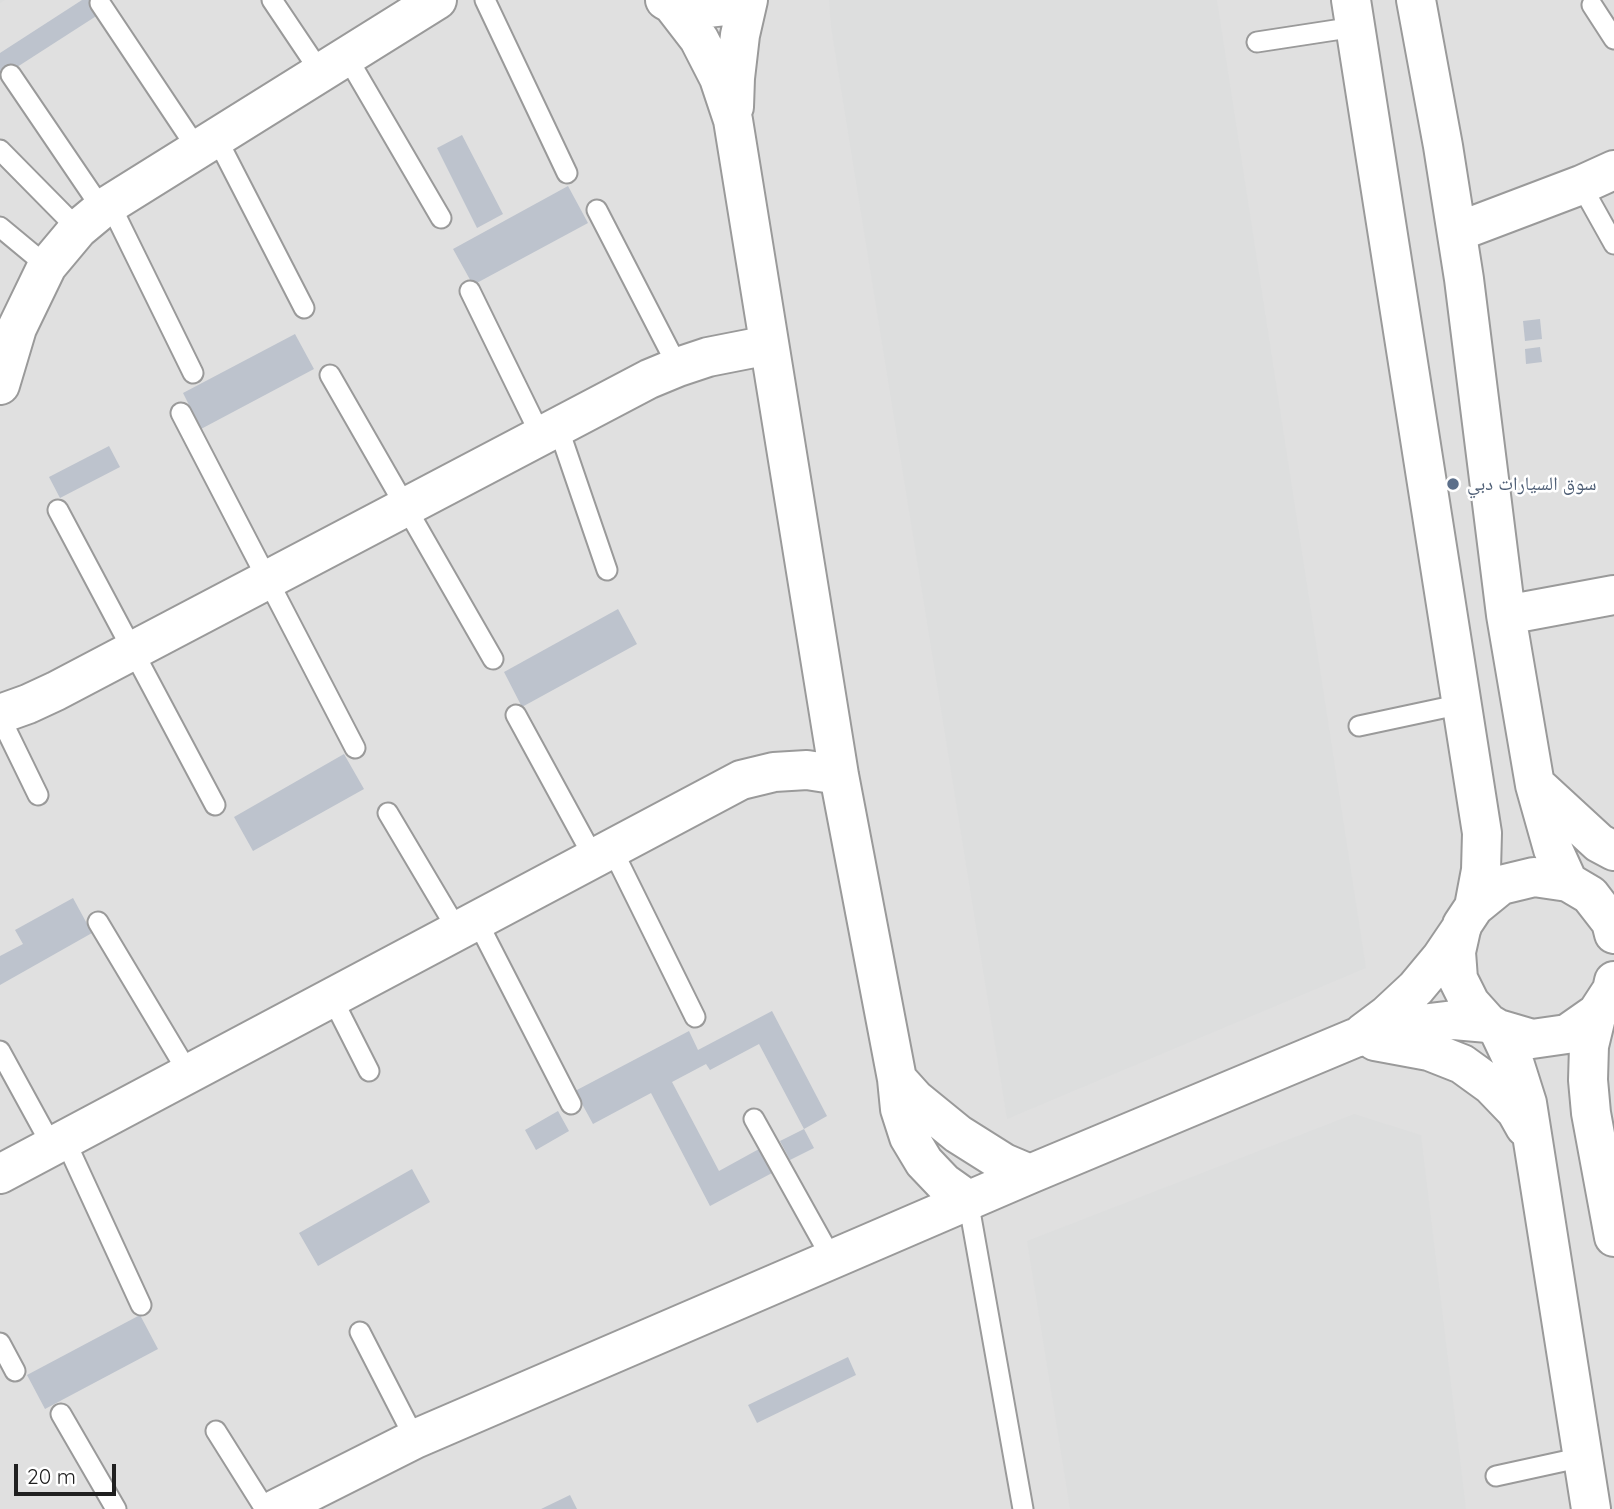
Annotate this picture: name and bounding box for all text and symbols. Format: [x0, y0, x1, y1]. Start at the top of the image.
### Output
place label: سوق السيارات دبي [1467, 473, 1597, 495]
marker: سوق السيارات دبي [1445, 476, 1461, 492]
scale bar [18, 1450, 119, 1494]
text: 20 m [27, 1463, 76, 1489]

